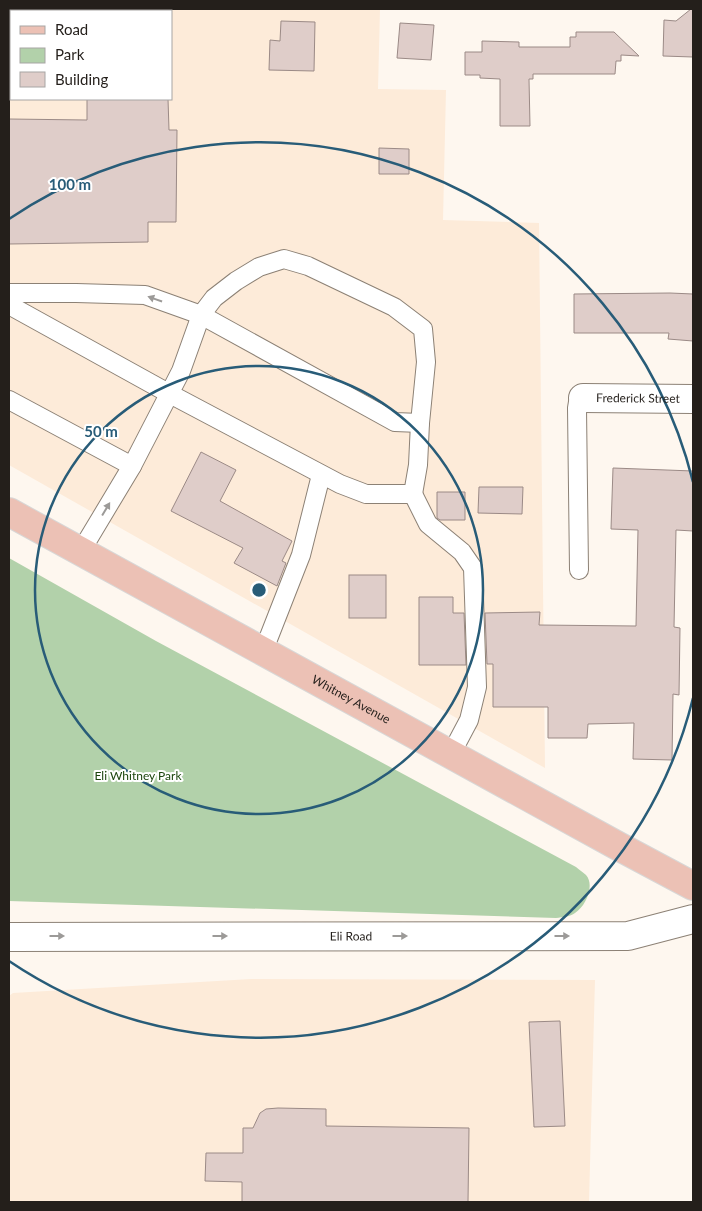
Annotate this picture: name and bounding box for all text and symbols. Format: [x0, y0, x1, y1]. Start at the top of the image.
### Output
legend [10, 10, 172, 100]
text: Road [55, 20, 88, 38]
text: Park [55, 45, 85, 63]
text: Building [55, 70, 108, 88]
text: 100 m [49, 175, 91, 193]
one-way arrow [147, 295, 162, 303]
street label: Frederick Street [596, 390, 681, 406]
text: 50 m [84, 422, 118, 440]
one-way arrow [102, 503, 111, 516]
centre of rings [250, 581, 268, 599]
street label: Whitney Avenue [309, 671, 393, 727]
park label: Eli Whitney Park [94, 768, 182, 783]
street label: Eli Road [330, 928, 372, 943]
one-way arrow [50, 932, 66, 940]
one-way arrow [212, 932, 228, 940]
one-way arrow [392, 932, 408, 940]
one-way arrow [555, 932, 571, 940]

